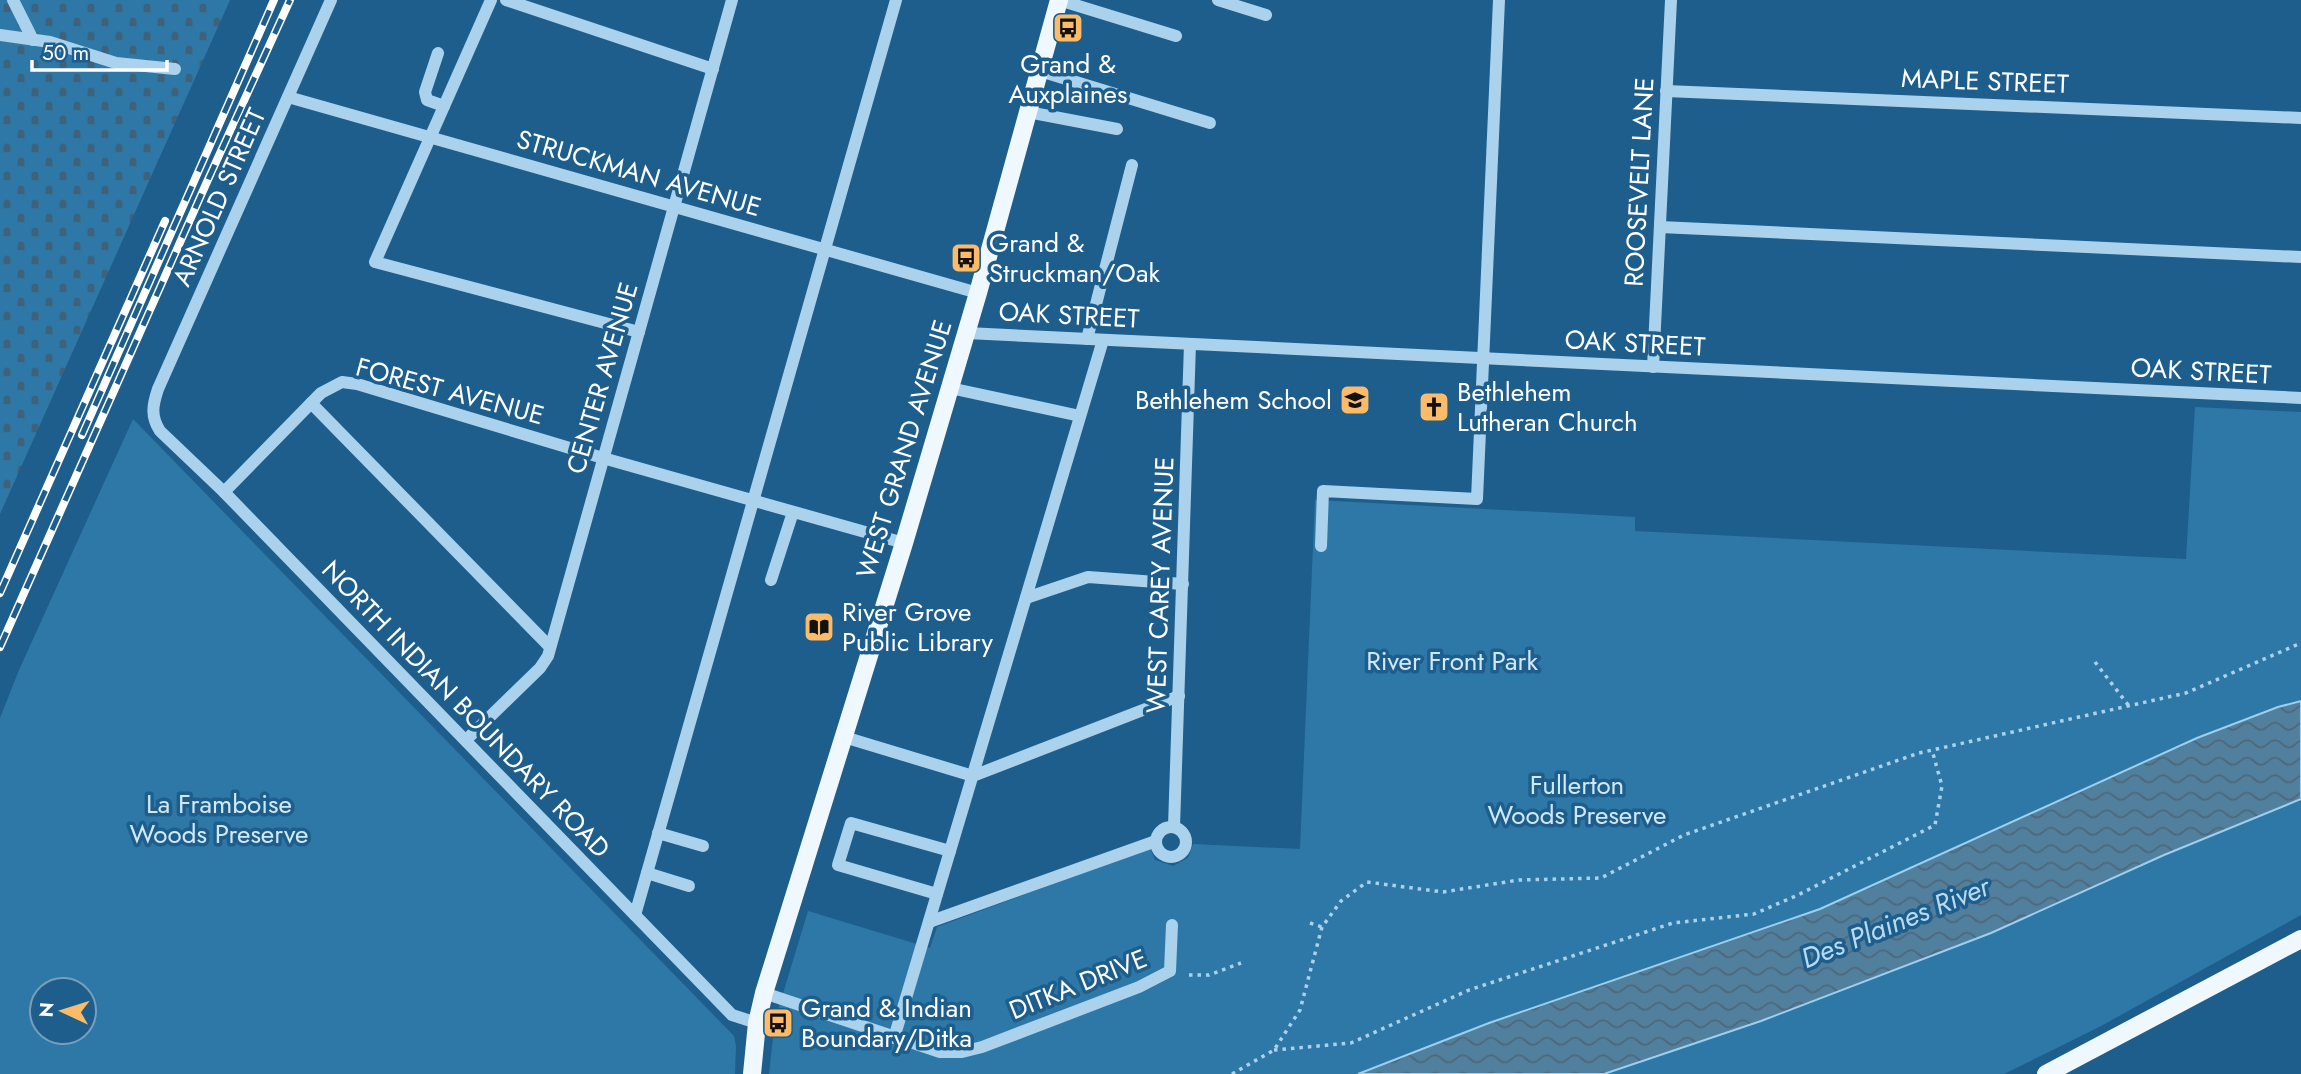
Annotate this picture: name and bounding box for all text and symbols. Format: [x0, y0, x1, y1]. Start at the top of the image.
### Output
bus stop icon: Grand & Auxplaines [1051, 11, 1085, 45]
scale bar [32, 28, 166, 72]
text: 50 m [42, 38, 89, 68]
place label: Grand & Auxplaines [1009, 45, 1127, 113]
street label: MAPLE STREET [1900, 59, 2070, 103]
street label: ROOSEVELT LANE [1615, 76, 1663, 288]
street label: ARNOLD STREET [163, 102, 275, 292]
street label: STRUCKMAN AVENUE [512, 120, 766, 226]
place label: Grand & Struckman/Oak [989, 224, 1160, 292]
bus stop icon: Grand & Struckman/Oak [949, 241, 983, 275]
street label: CENTER AVENUE [556, 278, 648, 478]
street label: OAK STREET [998, 292, 1140, 338]
street label: WEST GRAND AVENUE [847, 315, 961, 583]
street label: OAK STREET [1564, 320, 1706, 366]
street label: FOREST AVENUE [352, 348, 548, 434]
street label: OAK STREET [2130, 348, 2272, 394]
place label: Bethlehem Lutheran Church [1457, 373, 1638, 441]
place label: Bethlehem School [1135, 381, 1332, 419]
school or university icon: Bethlehem School [1338, 383, 1372, 417]
church icon: Bethlehem Lutheran Church [1417, 390, 1451, 424]
street label: WEST CAREY AVENUE [1137, 456, 1183, 714]
street label: NORTH INDIAN BOUNDARY ROAD [313, 552, 619, 866]
place label: River Grove Public Library [842, 593, 994, 661]
library icon: River Grove Public Library [802, 610, 836, 644]
park label: River Front Park [1366, 642, 1538, 680]
park label: Fullerton Woods Preserve [1488, 766, 1666, 834]
park label: La Framboise Woods Preserve [130, 785, 308, 853]
water label: Des Plaines River [1795, 865, 1997, 979]
street label: DITKA DRIVE [1003, 939, 1153, 1029]
north arrow [28, 976, 98, 1046]
place label: Grand & Indian Boundary/Ditka [801, 989, 972, 1057]
text: N [33, 1001, 61, 1018]
bus stop icon: Grand & Indian Boundary/Ditka [761, 1006, 795, 1040]

